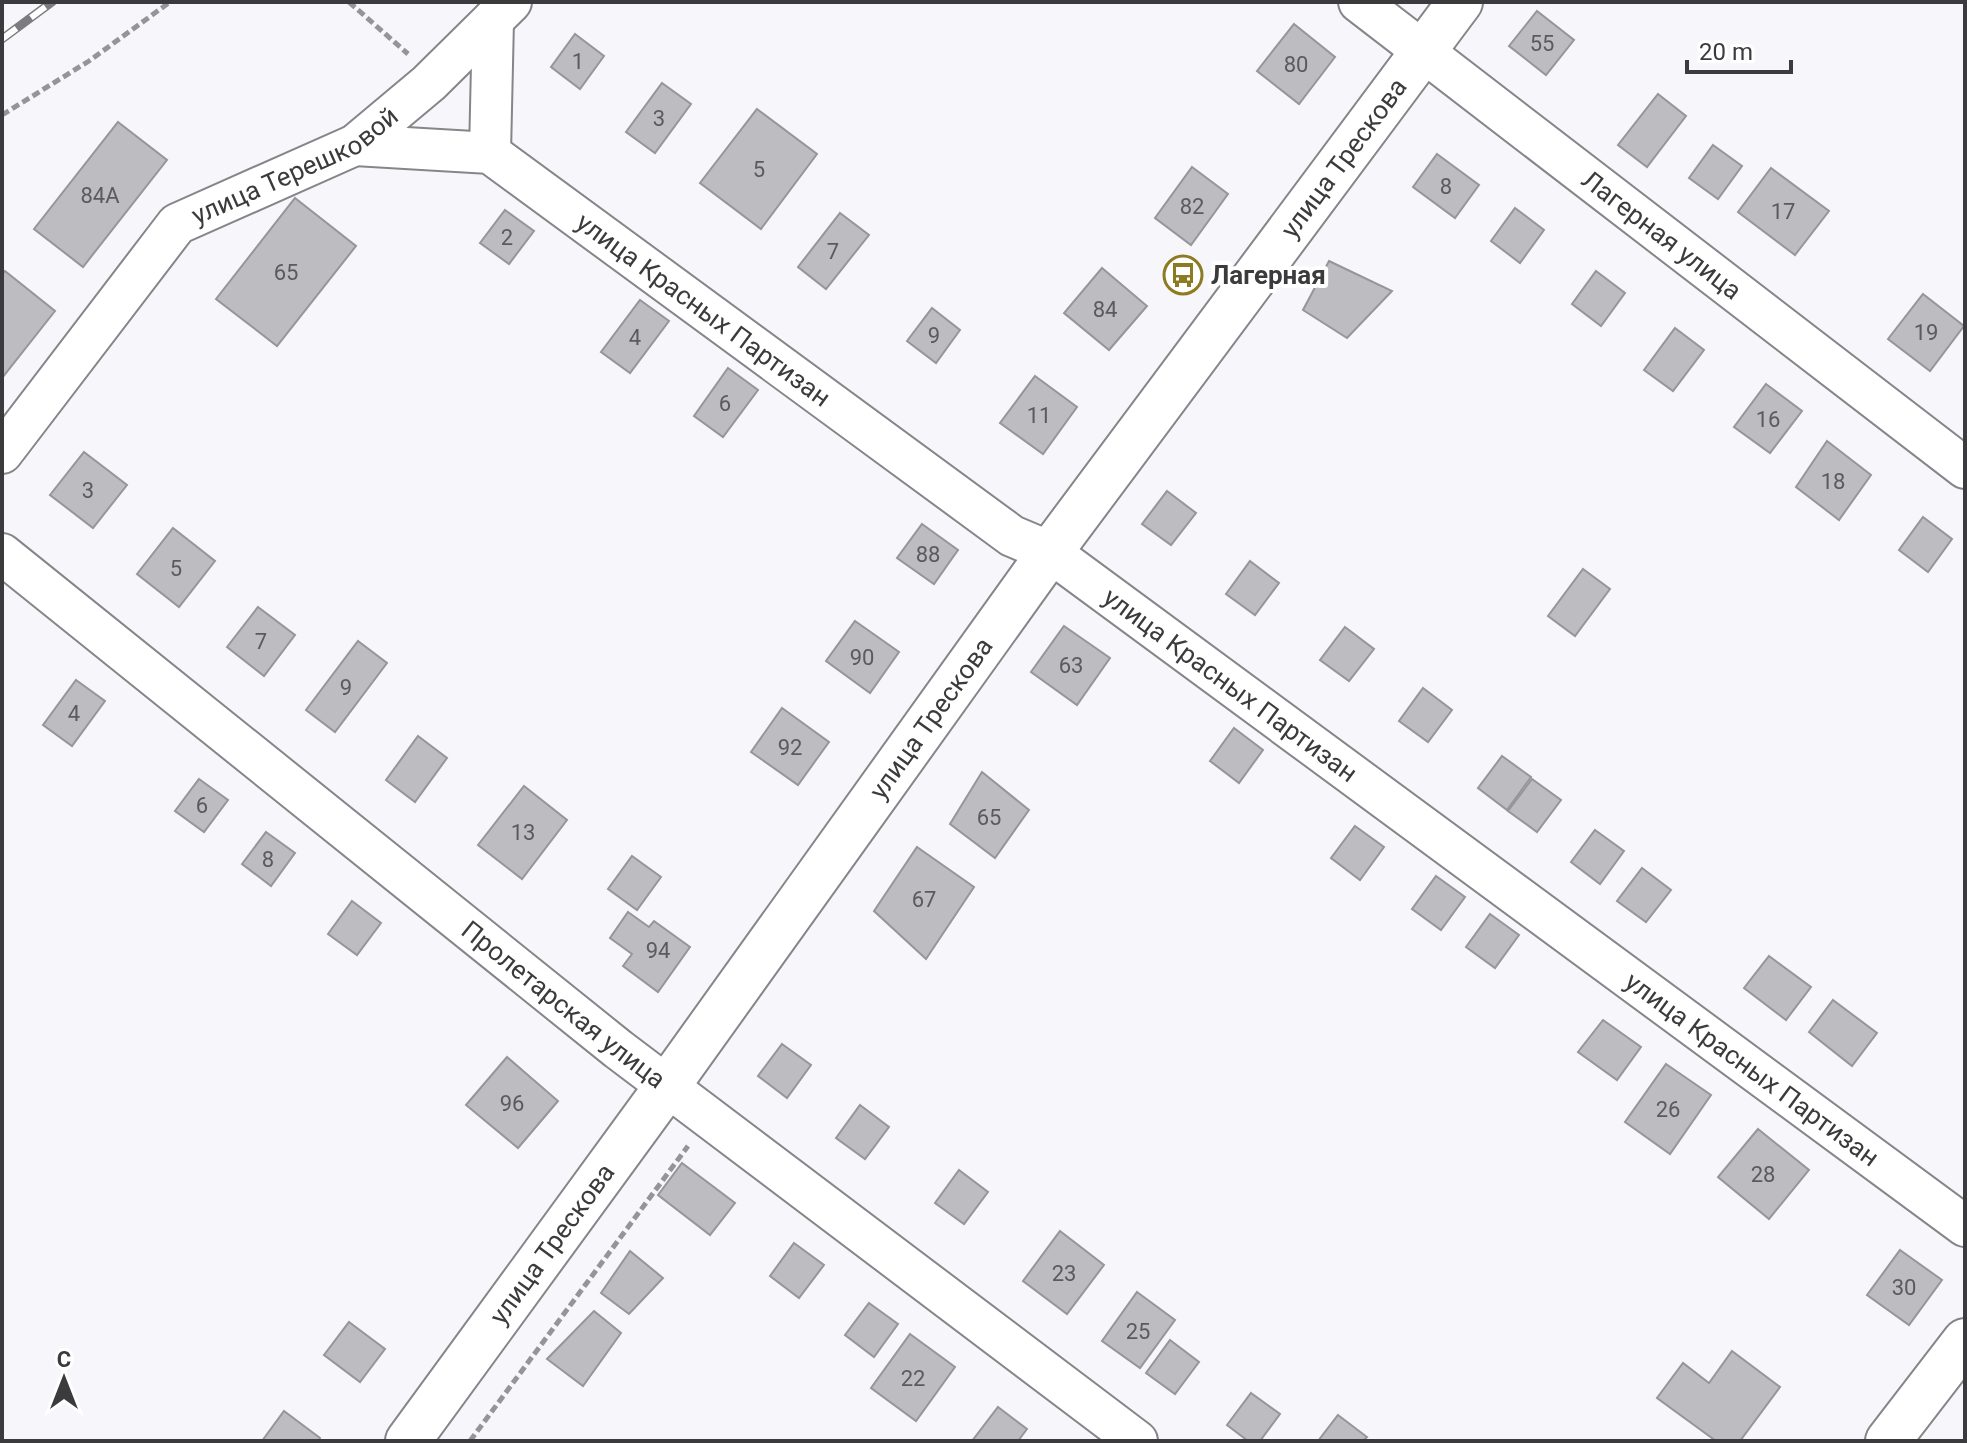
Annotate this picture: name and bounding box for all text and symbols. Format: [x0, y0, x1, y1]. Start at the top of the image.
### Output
scale bar [1687, 24, 1791, 74]
house number: 55 [1530, 31, 1554, 56]
text: 20 m [1699, 38, 1753, 66]
house number: 1 [572, 49, 584, 74]
house number: 80 [1284, 52, 1308, 77]
street label: улица Трескова [1275, 72, 1413, 244]
street label: улица Терешковой [187, 101, 404, 231]
house number: 3 [653, 106, 665, 131]
house number: 5 [753, 157, 765, 182]
street label: Лагерная улица [1576, 164, 1747, 306]
house number: 8 [1440, 174, 1452, 199]
house number: 84А [80, 183, 120, 208]
house number: 82 [1180, 194, 1204, 219]
house number: 17 [1771, 199, 1795, 224]
street label: улица Красных Партизан [571, 207, 836, 413]
house number: 2 [501, 225, 513, 250]
house number: 7 [827, 239, 839, 264]
bus stop icon: Лагерная [1162, 254, 1204, 296]
house number: 65 [274, 260, 298, 285]
place label: Лагерная [1211, 260, 1326, 290]
house number: 84 [1093, 297, 1117, 322]
house number: 19 [1914, 320, 1938, 345]
house number: 9 [928, 323, 940, 348]
house number: 4 [629, 325, 641, 350]
house number: 6 [719, 391, 731, 416]
house number: 11 [1027, 403, 1051, 428]
house number: 16 [1756, 407, 1780, 432]
house number: 18 [1821, 469, 1845, 494]
house number: 3 [82, 478, 94, 503]
house number: 88 [916, 542, 940, 567]
house number: 5 [170, 556, 182, 581]
street label: улица Красных Партизан [1098, 582, 1363, 788]
house number: 7 [255, 629, 267, 654]
street label: улица Трескова [863, 632, 999, 805]
house number: 90 [850, 645, 874, 670]
house number: 63 [1059, 653, 1083, 678]
house number: 9 [340, 675, 352, 700]
house number: 4 [68, 701, 80, 726]
house number: 92 [778, 735, 802, 760]
house number: 6 [196, 793, 208, 818]
house number: 65 [977, 805, 1001, 830]
house number: 13 [511, 820, 535, 845]
house number: 8 [262, 847, 274, 872]
house number: 67 [912, 887, 936, 912]
street label: Пролетарская улица [456, 915, 671, 1094]
house number: 94 [646, 938, 670, 963]
street label: улица Красных Партизан [1620, 966, 1885, 1172]
house number: 96 [500, 1091, 524, 1116]
house number: 26 [1656, 1097, 1680, 1122]
street label: улица Трескова [483, 1158, 620, 1330]
house number: 28 [1751, 1162, 1775, 1187]
house number: 23 [1052, 1261, 1076, 1286]
house number: 30 [1892, 1275, 1916, 1300]
house number: 25 [1126, 1319, 1150, 1344]
north arrow [24, 1339, 104, 1419]
text: С [57, 1347, 71, 1372]
house number: 22 [901, 1366, 925, 1391]

